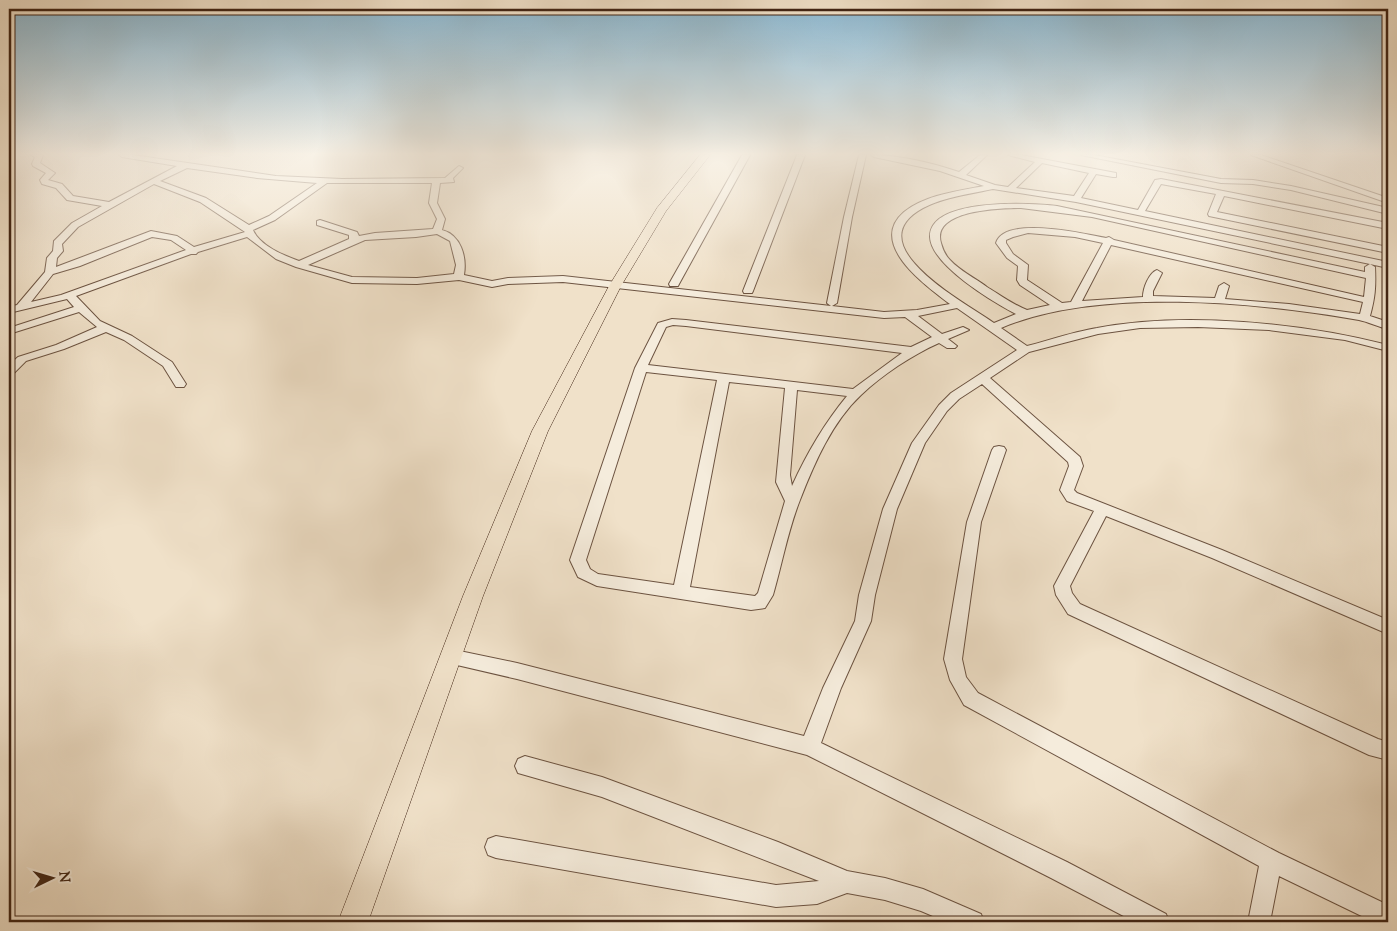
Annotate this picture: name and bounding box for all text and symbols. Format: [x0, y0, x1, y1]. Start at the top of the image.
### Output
north arrow [28, 854, 78, 904]
text: N [53, 871, 73, 883]

